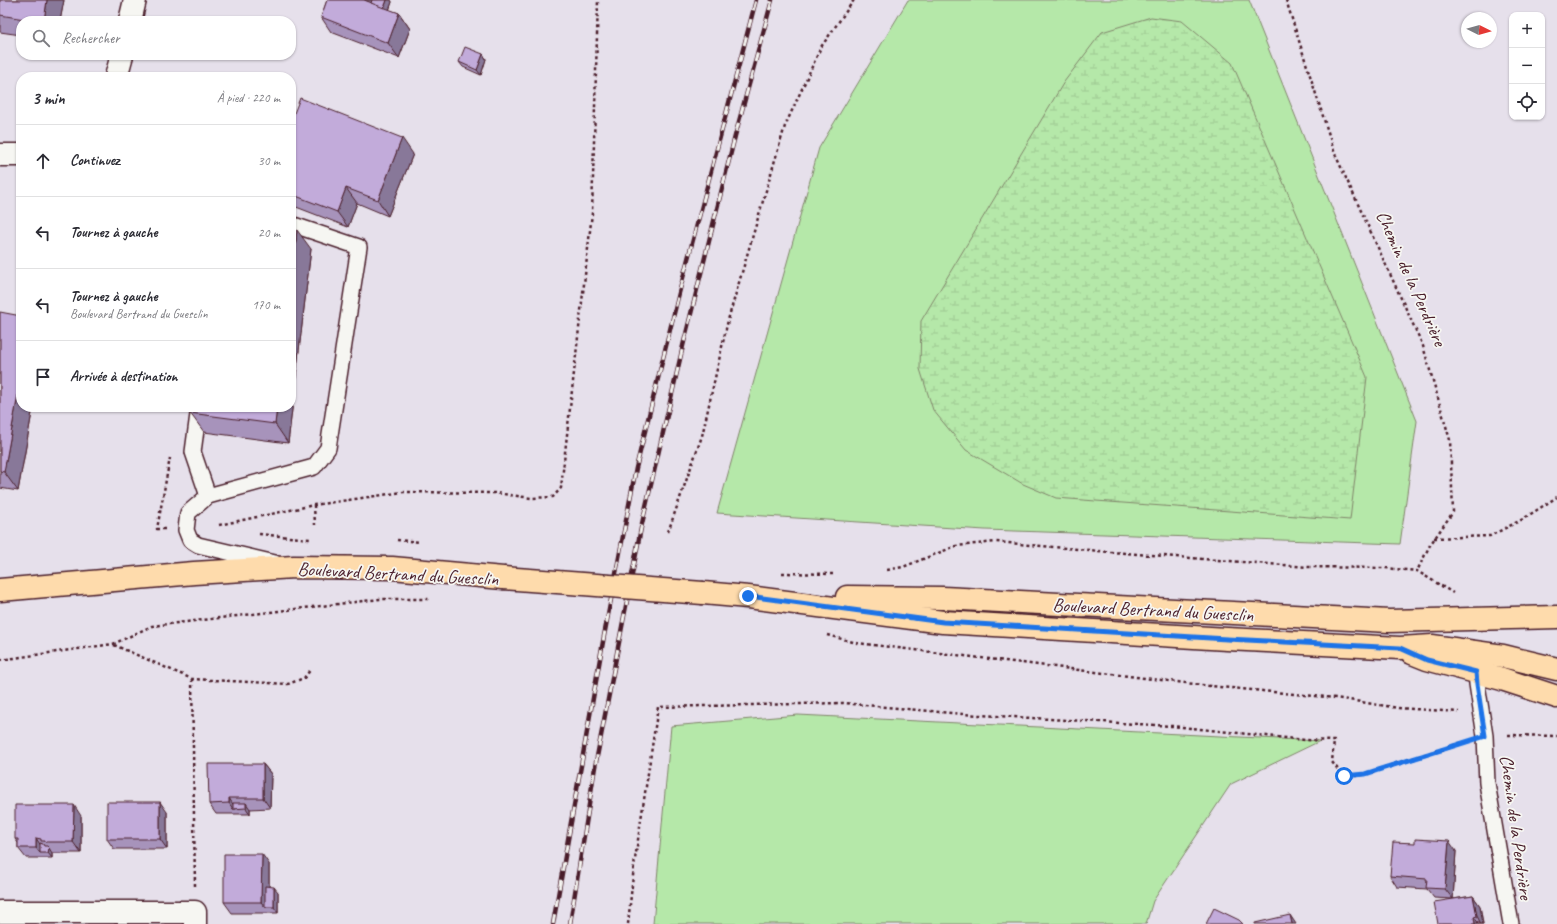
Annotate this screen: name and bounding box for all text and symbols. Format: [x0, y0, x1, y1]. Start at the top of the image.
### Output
north arrow [1461, 12, 1497, 48]
map controls [1509, 12, 1545, 120]
button: + [1509, 12, 1545, 48]
search box [16, 16, 296, 60]
icon: search [30, 27, 52, 49]
text: Rechercher [62, 29, 120, 48]
button: − [1509, 48, 1545, 84]
button: locate [1509, 84, 1545, 120]
text: 3 min [32, 88, 65, 109]
text: À pied · 220 m [217, 90, 280, 106]
icon: ahead [32, 150, 54, 172]
text: Continuez [70, 151, 120, 170]
text: 30 m [258, 153, 280, 169]
street label: Chemin de la Perdrière [1371, 207, 1452, 351]
icon: left [32, 222, 54, 244]
text: Tournez à gauche [70, 223, 157, 242]
text: 20 m [258, 225, 280, 241]
text: Tournez à gauche [70, 287, 157, 306]
icon: left [32, 294, 54, 316]
text: 170 m [252, 297, 280, 313]
text: Boulevard Bertrand du Guesclin [70, 306, 208, 322]
icon: arrive [32, 366, 54, 388]
text: Arrivée à destination [70, 367, 178, 386]
street label: Boulevard Bertrand du Guesclin [297, 557, 499, 591]
route end [739, 587, 757, 605]
street label: Boulevard Bertrand du Guesclin [1052, 593, 1254, 627]
street label: Chemin de la Perdrière [1494, 753, 1538, 903]
route start [1335, 767, 1353, 785]

